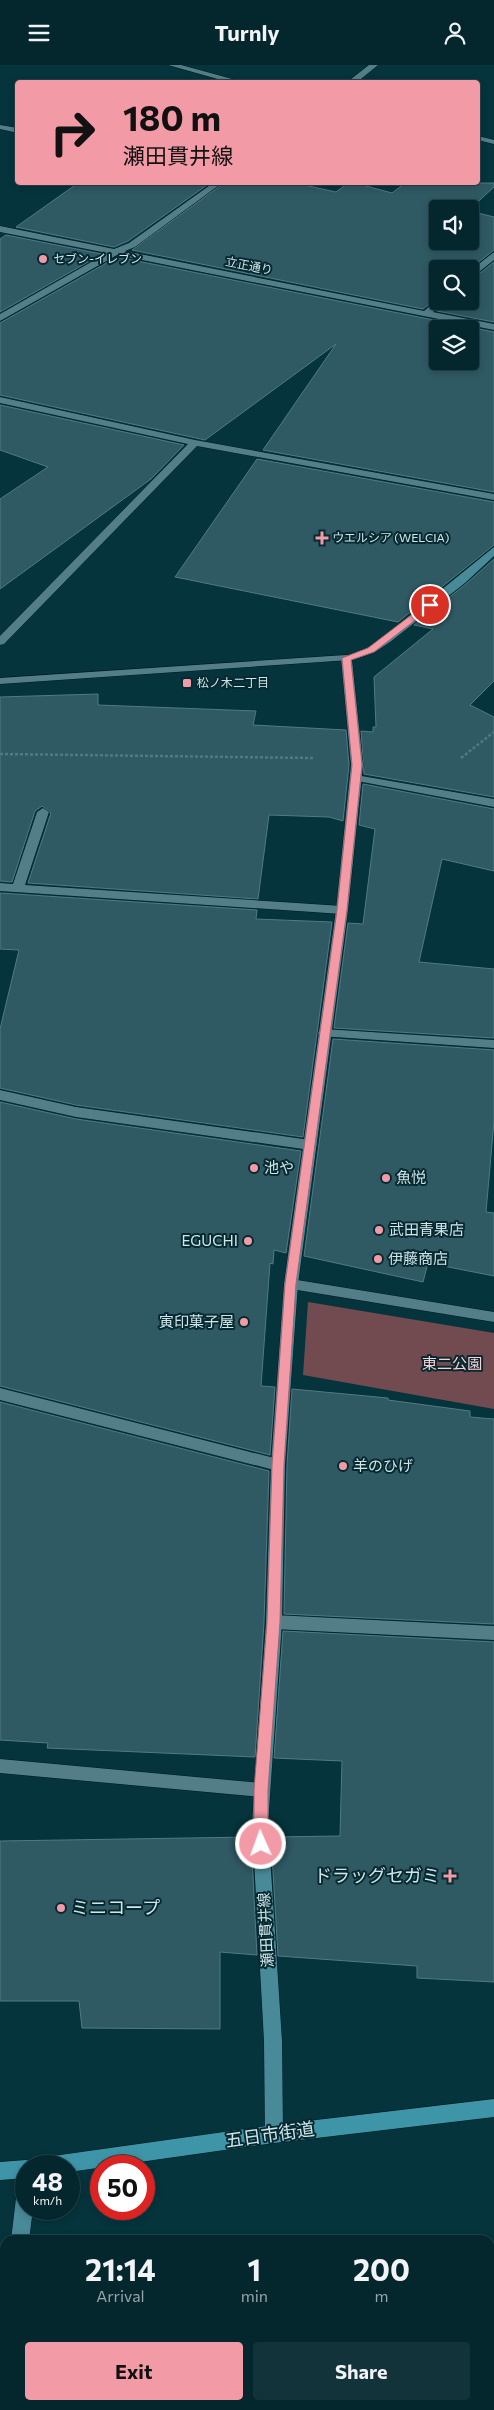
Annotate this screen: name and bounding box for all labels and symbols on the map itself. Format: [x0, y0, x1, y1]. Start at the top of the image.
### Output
place label: セブン-イレブン [53, 251, 142, 265]
marker: セブン-イレブン [37, 253, 49, 265]
street label: 立正通り [224, 254, 274, 276]
place label: ウエルシア (WELCIA) [332, 530, 449, 544]
marker: ウエルシア (WELCIA) [316, 532, 328, 544]
pin [409, 584, 451, 626]
place label: 松ノ木二丁目 [197, 675, 269, 689]
marker: 松ノ木二丁目 [181, 677, 193, 689]
place label: 池や [264, 1158, 294, 1176]
marker: 池や [248, 1162, 260, 1174]
place label: 魚悦 [396, 1168, 426, 1186]
marker: 魚悦 [380, 1172, 392, 1184]
place label: 武田青果店 [389, 1220, 464, 1238]
marker: 武田青果店 [373, 1224, 385, 1236]
place label: EGUCHI [181, 1231, 238, 1249]
marker: EGUCHI [242, 1235, 254, 1247]
place label: 伊藤商店 [388, 1249, 448, 1267]
marker: 伊藤商店 [372, 1253, 384, 1265]
place label: 寅印菓子屋 [159, 1312, 234, 1330]
marker: 寅印菓子屋 [238, 1316, 250, 1328]
park label: 東二公園 [422, 1354, 482, 1372]
place label: 羊のひげ [353, 1456, 413, 1474]
marker: 羊のひげ [337, 1460, 349, 1472]
position arrow [234, 1817, 286, 1869]
place label: ドラッグセガミ [314, 1864, 440, 1886]
marker: ドラッグセガミ [444, 1870, 456, 1882]
street label: 瀬田貫井線 [254, 1892, 276, 1968]
place label: ミニコープ [71, 1896, 160, 1918]
marker: ミニコープ [55, 1902, 67, 1914]
street label: 五日市街道 [224, 2117, 316, 2151]
speed limit sign: 50 [90, 2155, 155, 2220]

